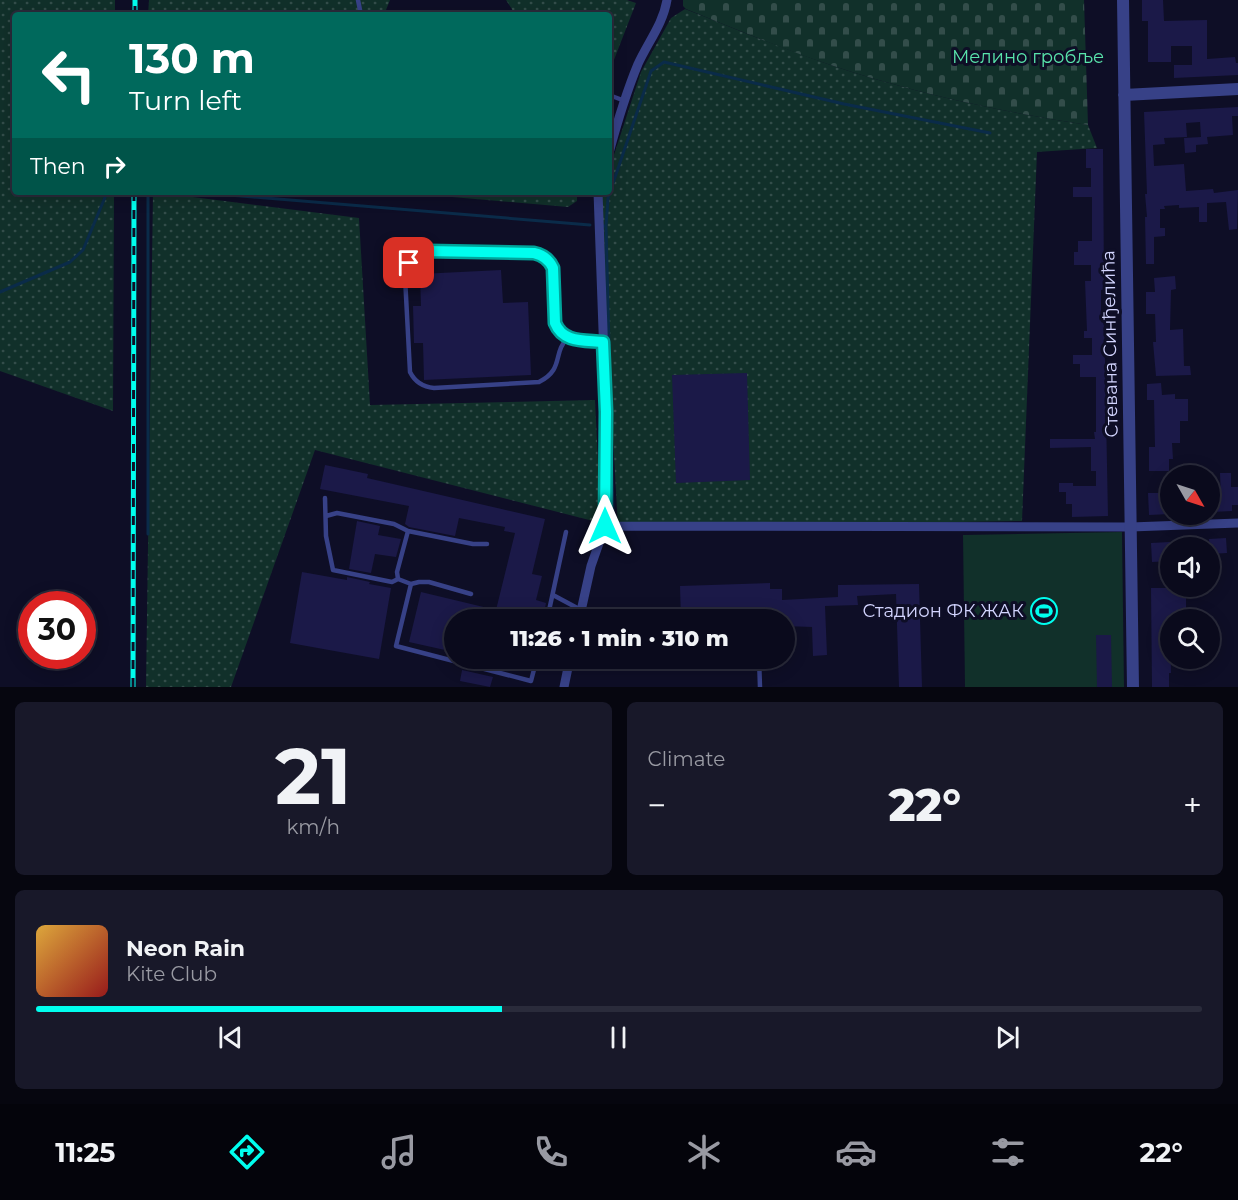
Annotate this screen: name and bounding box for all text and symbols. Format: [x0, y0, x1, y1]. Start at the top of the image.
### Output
text: 130 m [129, 32, 255, 84]
icon: left [30, 36, 108, 114]
park label: Мелино гробље [952, 46, 1104, 68]
text: Turn left [129, 84, 242, 117]
icon: right [98, 150, 131, 183]
text: Then [30, 153, 86, 180]
pin [383, 237, 434, 288]
icon: arrive [392, 246, 425, 279]
street label: Стевана Синђелића [1097, 250, 1123, 438]
north arrow [1160, 465, 1220, 525]
map controls [1160, 465, 1220, 669]
position arrow [573, 494, 637, 558]
button: sound [1160, 537, 1220, 597]
speed limit sign: 30 [18, 591, 96, 669]
sports icon: Стадион ФК ЖАК [1029, 596, 1059, 626]
place label: Стадион ФК ЖАК [862, 600, 1024, 622]
button: search [1160, 609, 1220, 669]
text: 11:26 · 1 min · 310 m [510, 625, 729, 652]
text: 21 [275, 728, 352, 824]
text: Climate [648, 747, 725, 771]
text: 22° [888, 777, 961, 832]
text: − [648, 785, 666, 825]
text: + [1183, 785, 1202, 825]
text: km/h [287, 815, 340, 839]
text: Neon Rain [126, 935, 245, 962]
text: Kite Club [126, 962, 217, 986]
icon: previous [214, 1021, 247, 1054]
icon: pause [602, 1021, 635, 1054]
icon: next [991, 1021, 1024, 1054]
icon: directions [226, 1131, 268, 1173]
icon: music [378, 1131, 420, 1173]
icon: phone [530, 1131, 572, 1173]
icon: climate [683, 1131, 725, 1173]
icon: car [835, 1131, 877, 1173]
icon: filters [987, 1131, 1029, 1173]
text: 11:25 [55, 1136, 115, 1169]
text: 22° [1140, 1136, 1183, 1169]

